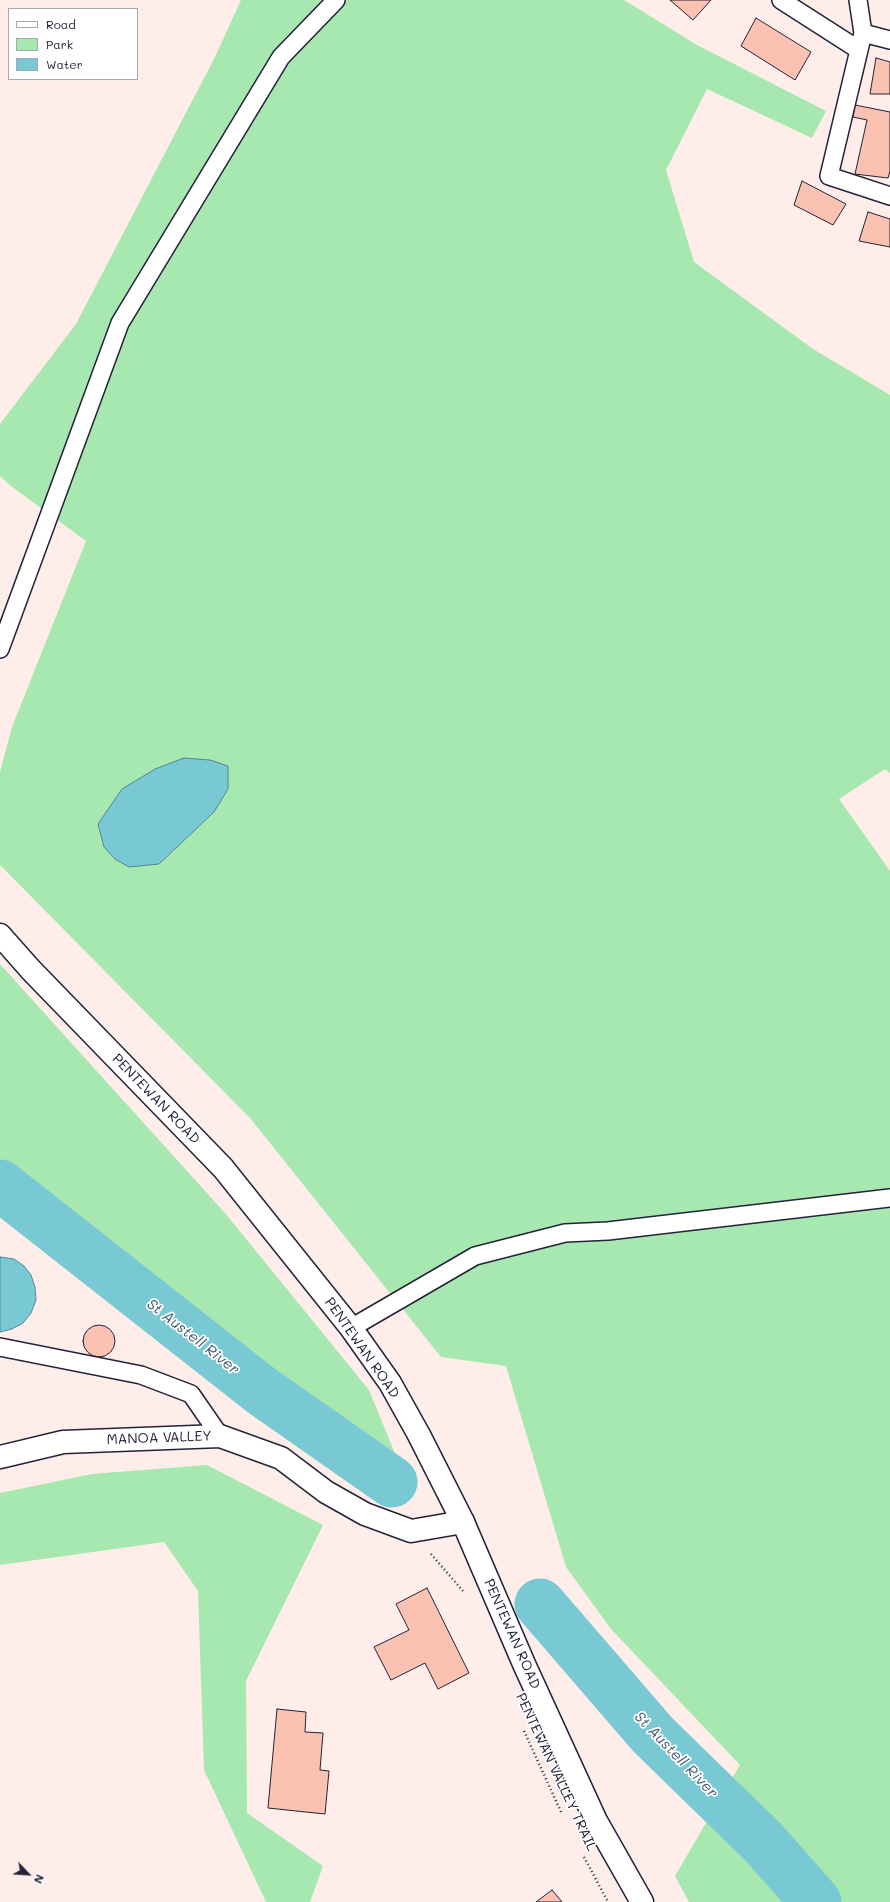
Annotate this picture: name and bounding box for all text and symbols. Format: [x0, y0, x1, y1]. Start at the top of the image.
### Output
legend [8, 8, 138, 80]
text: Road [46, 16, 76, 32]
text: Park [46, 36, 73, 52]
text: Water [46, 56, 83, 72]
street label: PENTEWAN ROAD [109, 1050, 203, 1148]
street label: PENTEWAN ROAD [321, 1294, 403, 1402]
water label: St Austell River [143, 1295, 243, 1379]
street label: MANOA VALLEY [106, 1428, 212, 1448]
street label: PENTEWAN ROAD [480, 1576, 544, 1692]
street label: PENTEWAN VALLEY TRAIL [512, 1690, 600, 1854]
water label: St Austell River [630, 1708, 722, 1802]
north arrow [8, 1854, 48, 1894]
text: N [31, 1872, 48, 1886]

